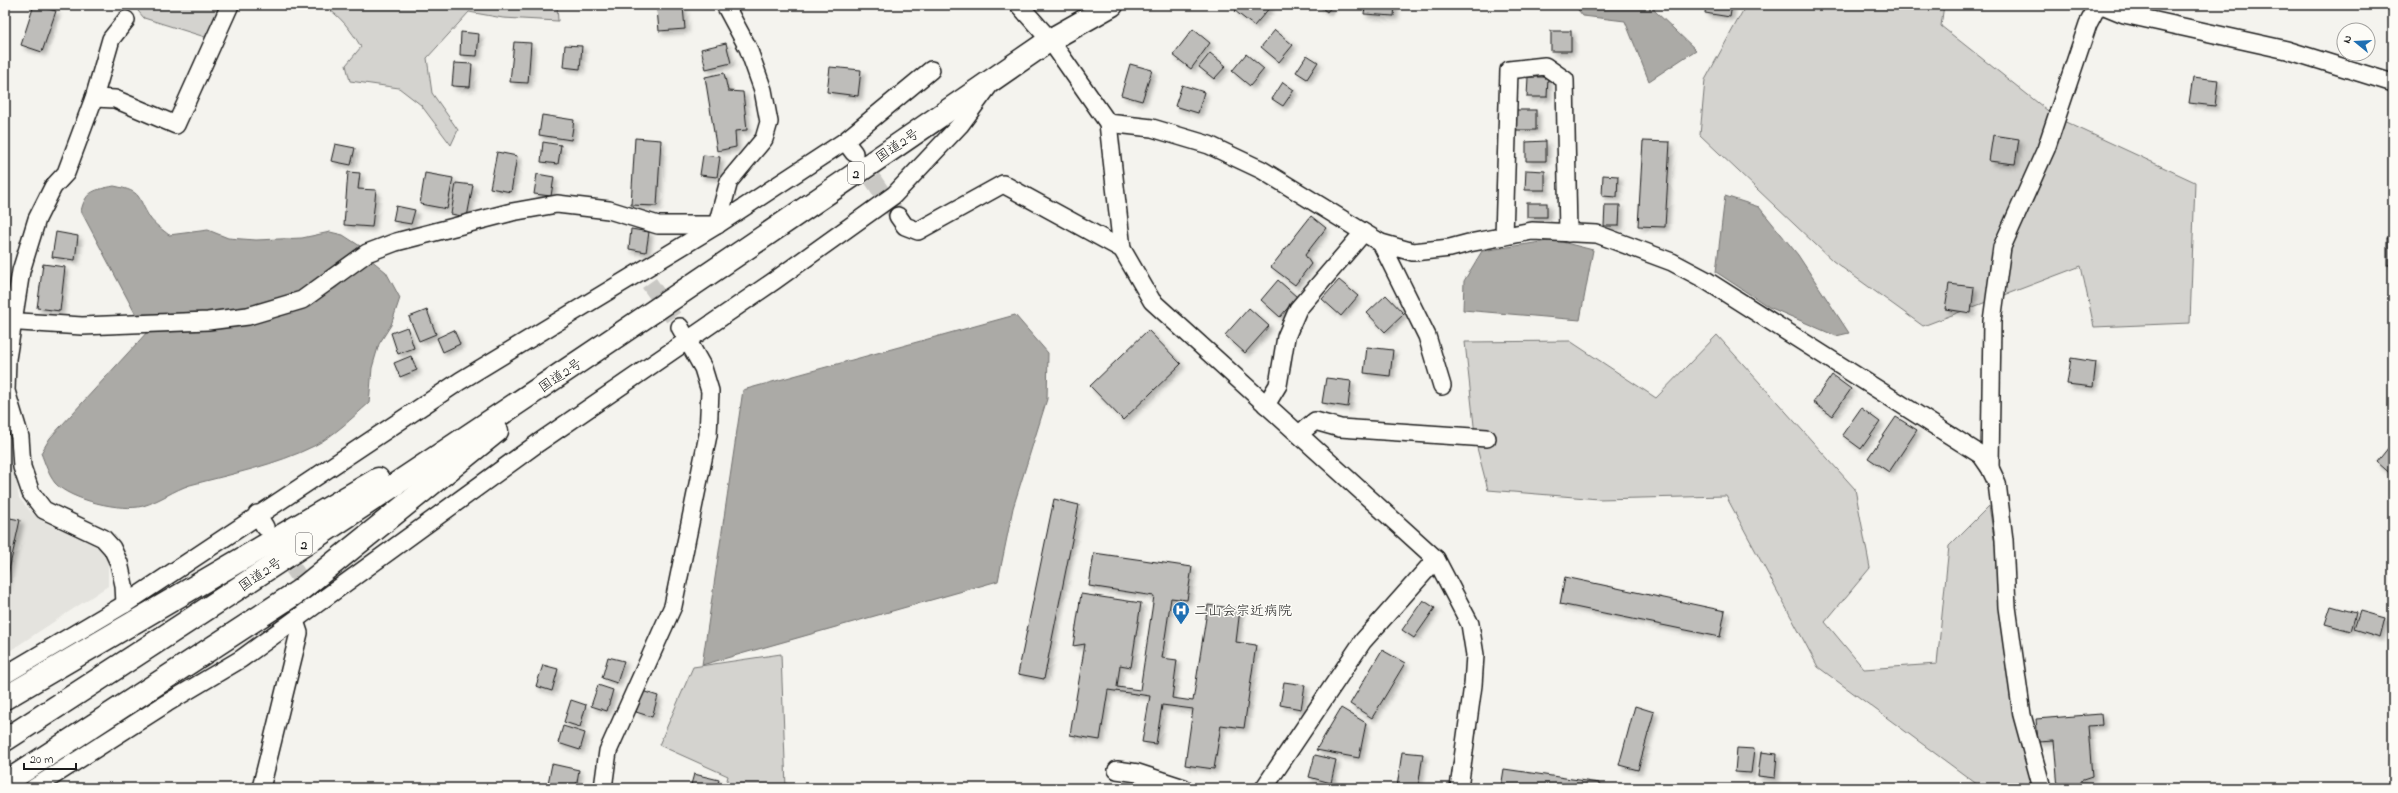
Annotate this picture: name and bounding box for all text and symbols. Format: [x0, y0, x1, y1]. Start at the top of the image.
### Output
north arrow [2336, 22, 2376, 62]
text: N [2339, 33, 2356, 45]
street label: 国道2号 [872, 124, 924, 169]
road number: 2 [848, 162, 864, 184]
street label: 国道2号 [535, 354, 587, 399]
road number: 2 [296, 533, 312, 555]
street label: 国道2号 [235, 553, 287, 598]
hospital icon: 二山会宗近病院 [1171, 600, 1191, 625]
place label: 二山会宗近病院 [1194, 601, 1292, 622]
scale bar [24, 745, 76, 771]
text: 20 m [30, 751, 53, 769]

